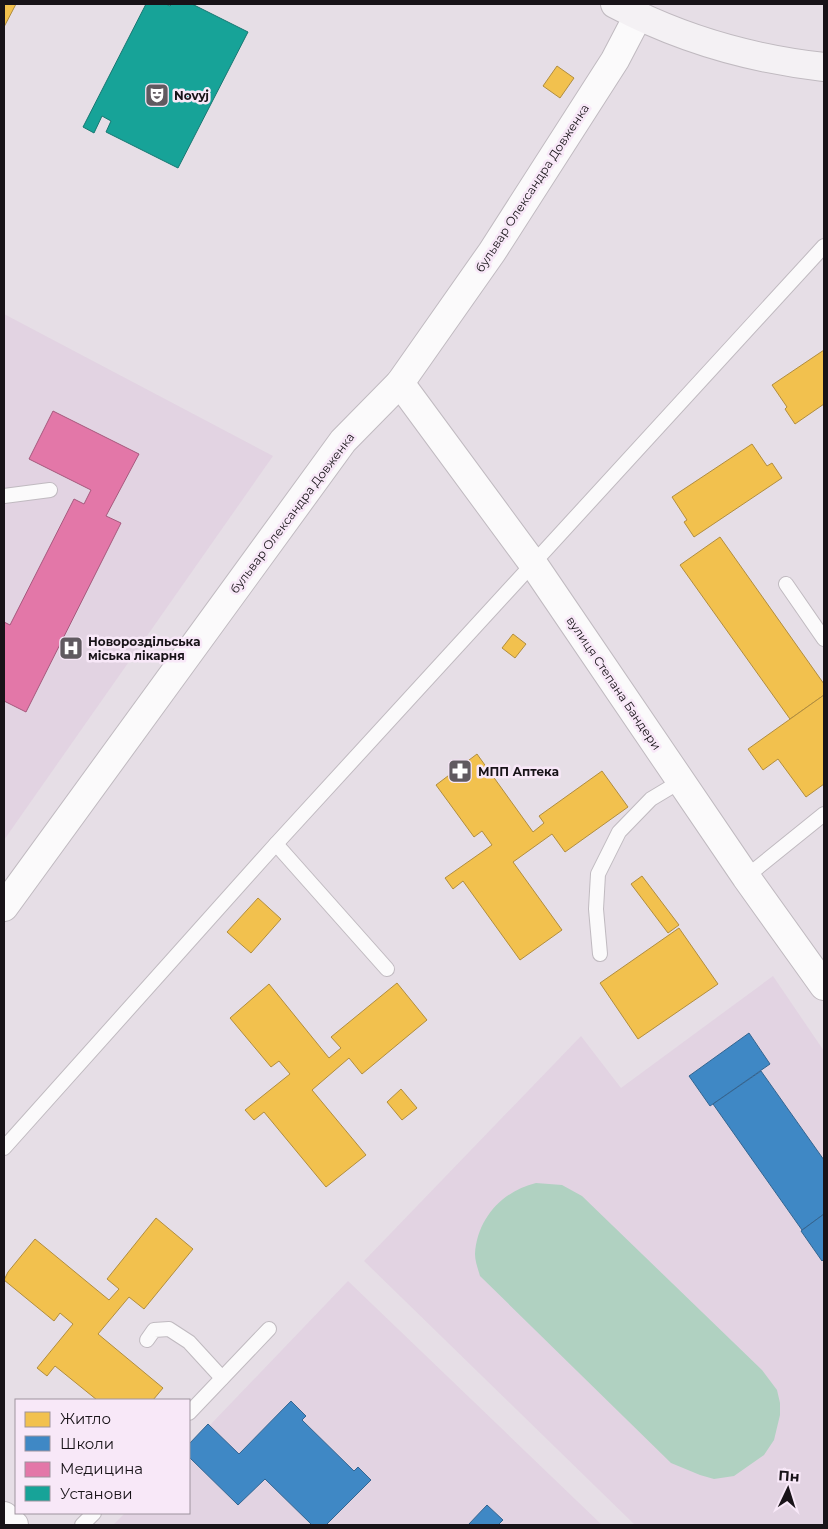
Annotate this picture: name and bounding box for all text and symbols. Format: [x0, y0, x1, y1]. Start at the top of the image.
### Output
theatre icon: Novyj [144, 82, 170, 108]
place label: Novyj [174, 88, 209, 103]
street label: бульвар Олександра Довженка [472, 101, 592, 275]
street label: бульвар Олександра Довженка [227, 430, 357, 596]
street label: вулиця Степана Бандери [564, 613, 664, 753]
place label: Новороздільська міська лікарня [88, 634, 200, 663]
hospital icon: Новороздільська міська лікарня [58, 635, 84, 661]
pharmacy icon: МПП Аптека [447, 758, 473, 784]
place label: МПП Аптека [478, 764, 559, 779]
legend [15, 1399, 190, 1514]
text: Житло [60, 1409, 111, 1428]
text: Школи [60, 1434, 114, 1453]
text: Медицина [60, 1459, 143, 1478]
north arrow [763, 1464, 813, 1514]
text: Пн [778, 1466, 800, 1486]
text: Установи [60, 1484, 133, 1503]

